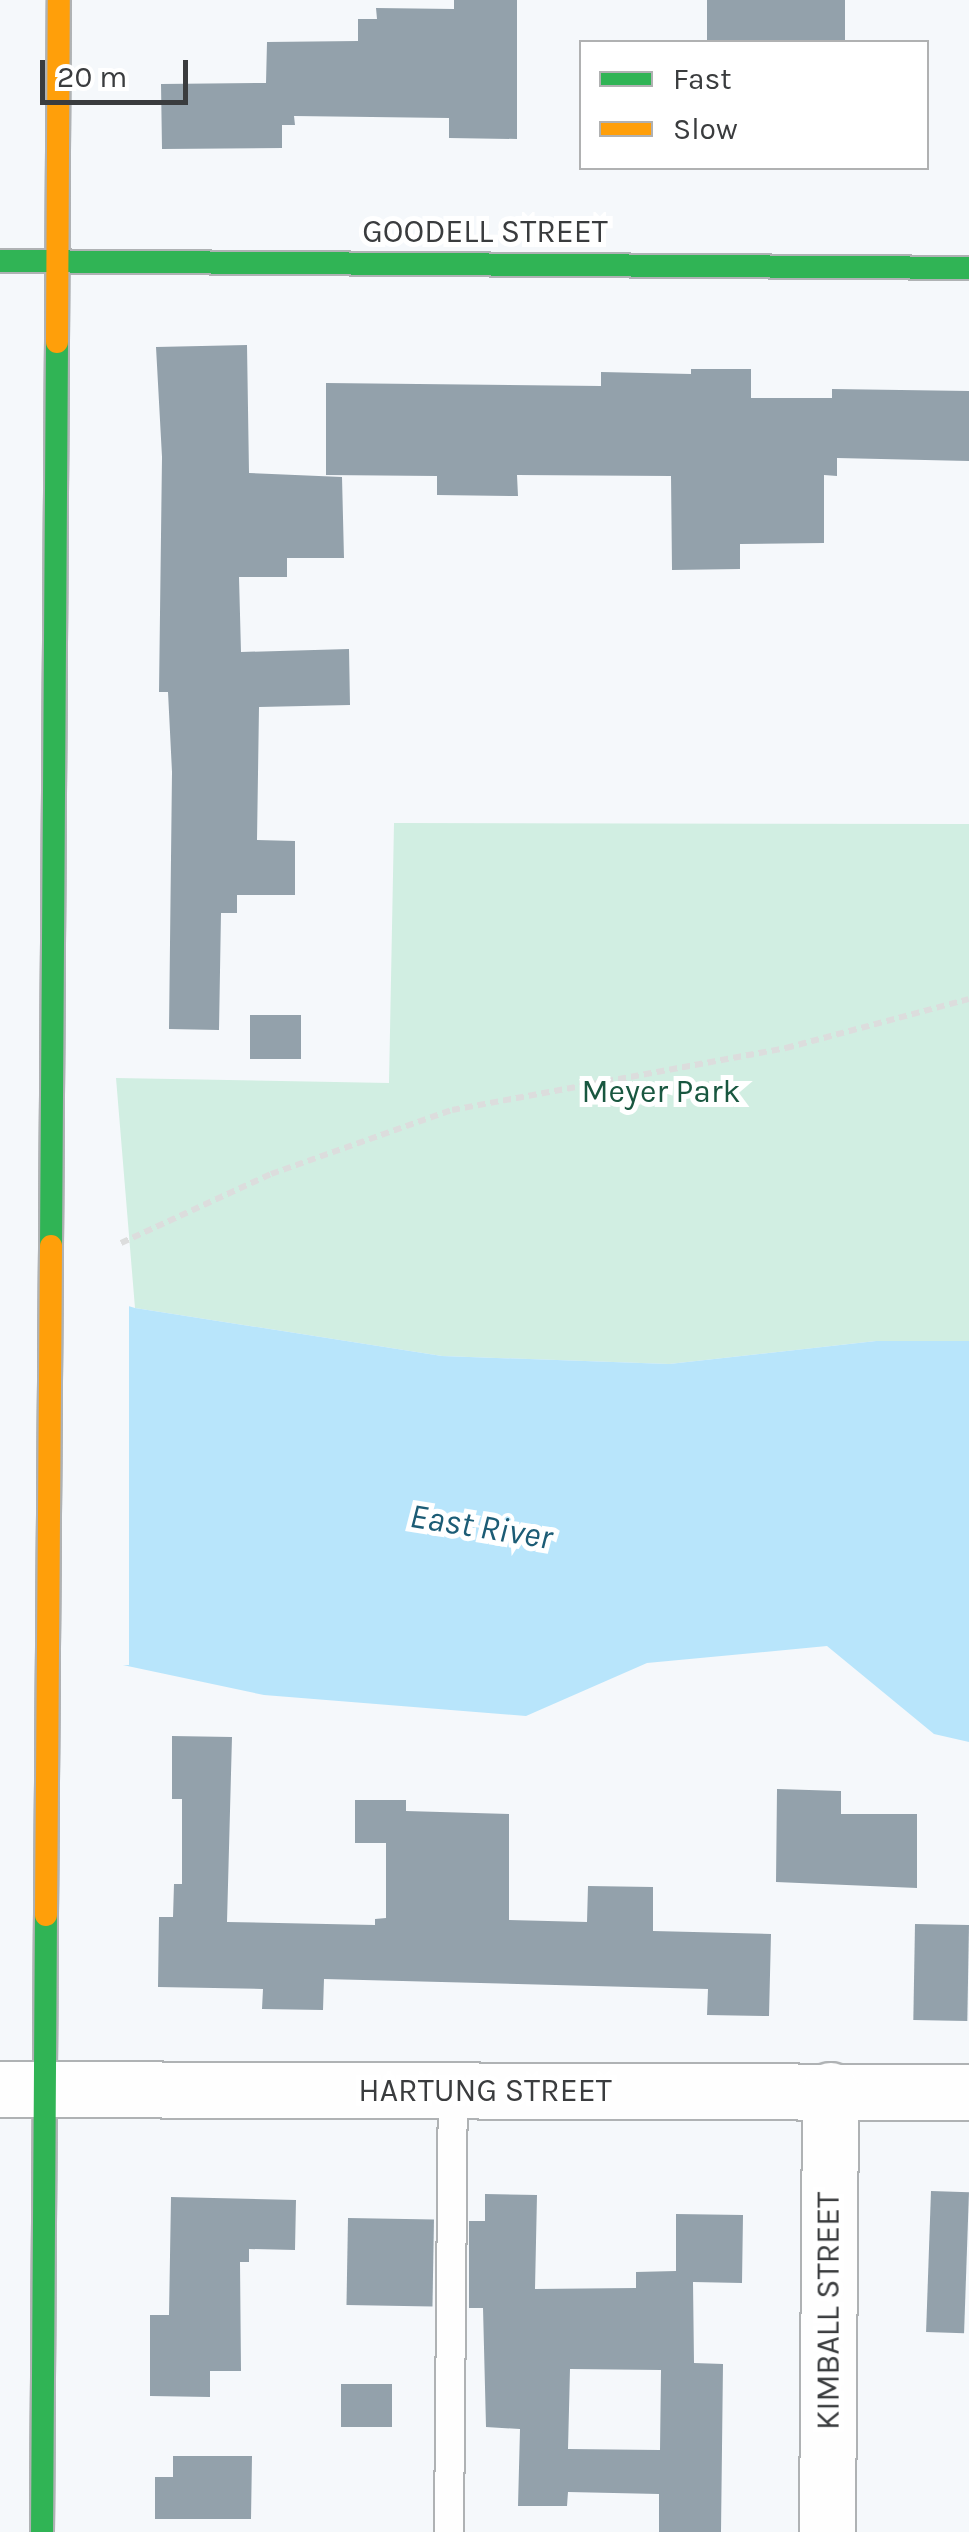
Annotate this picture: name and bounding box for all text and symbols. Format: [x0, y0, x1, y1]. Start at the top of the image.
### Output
scale bar [45, 40, 192, 102]
legend [579, 40, 929, 170]
text: 20 m [57, 59, 127, 95]
text: Fast [673, 61, 732, 97]
text: Slow [673, 111, 738, 147]
street label: GOODELL STREET [362, 213, 608, 251]
park label: Meyer Park [582, 1073, 740, 1111]
water label: East River [407, 1495, 555, 1559]
street label: HARTUNG STREET [358, 2072, 612, 2110]
street label: KIMBALL STREET [810, 2192, 848, 2430]

